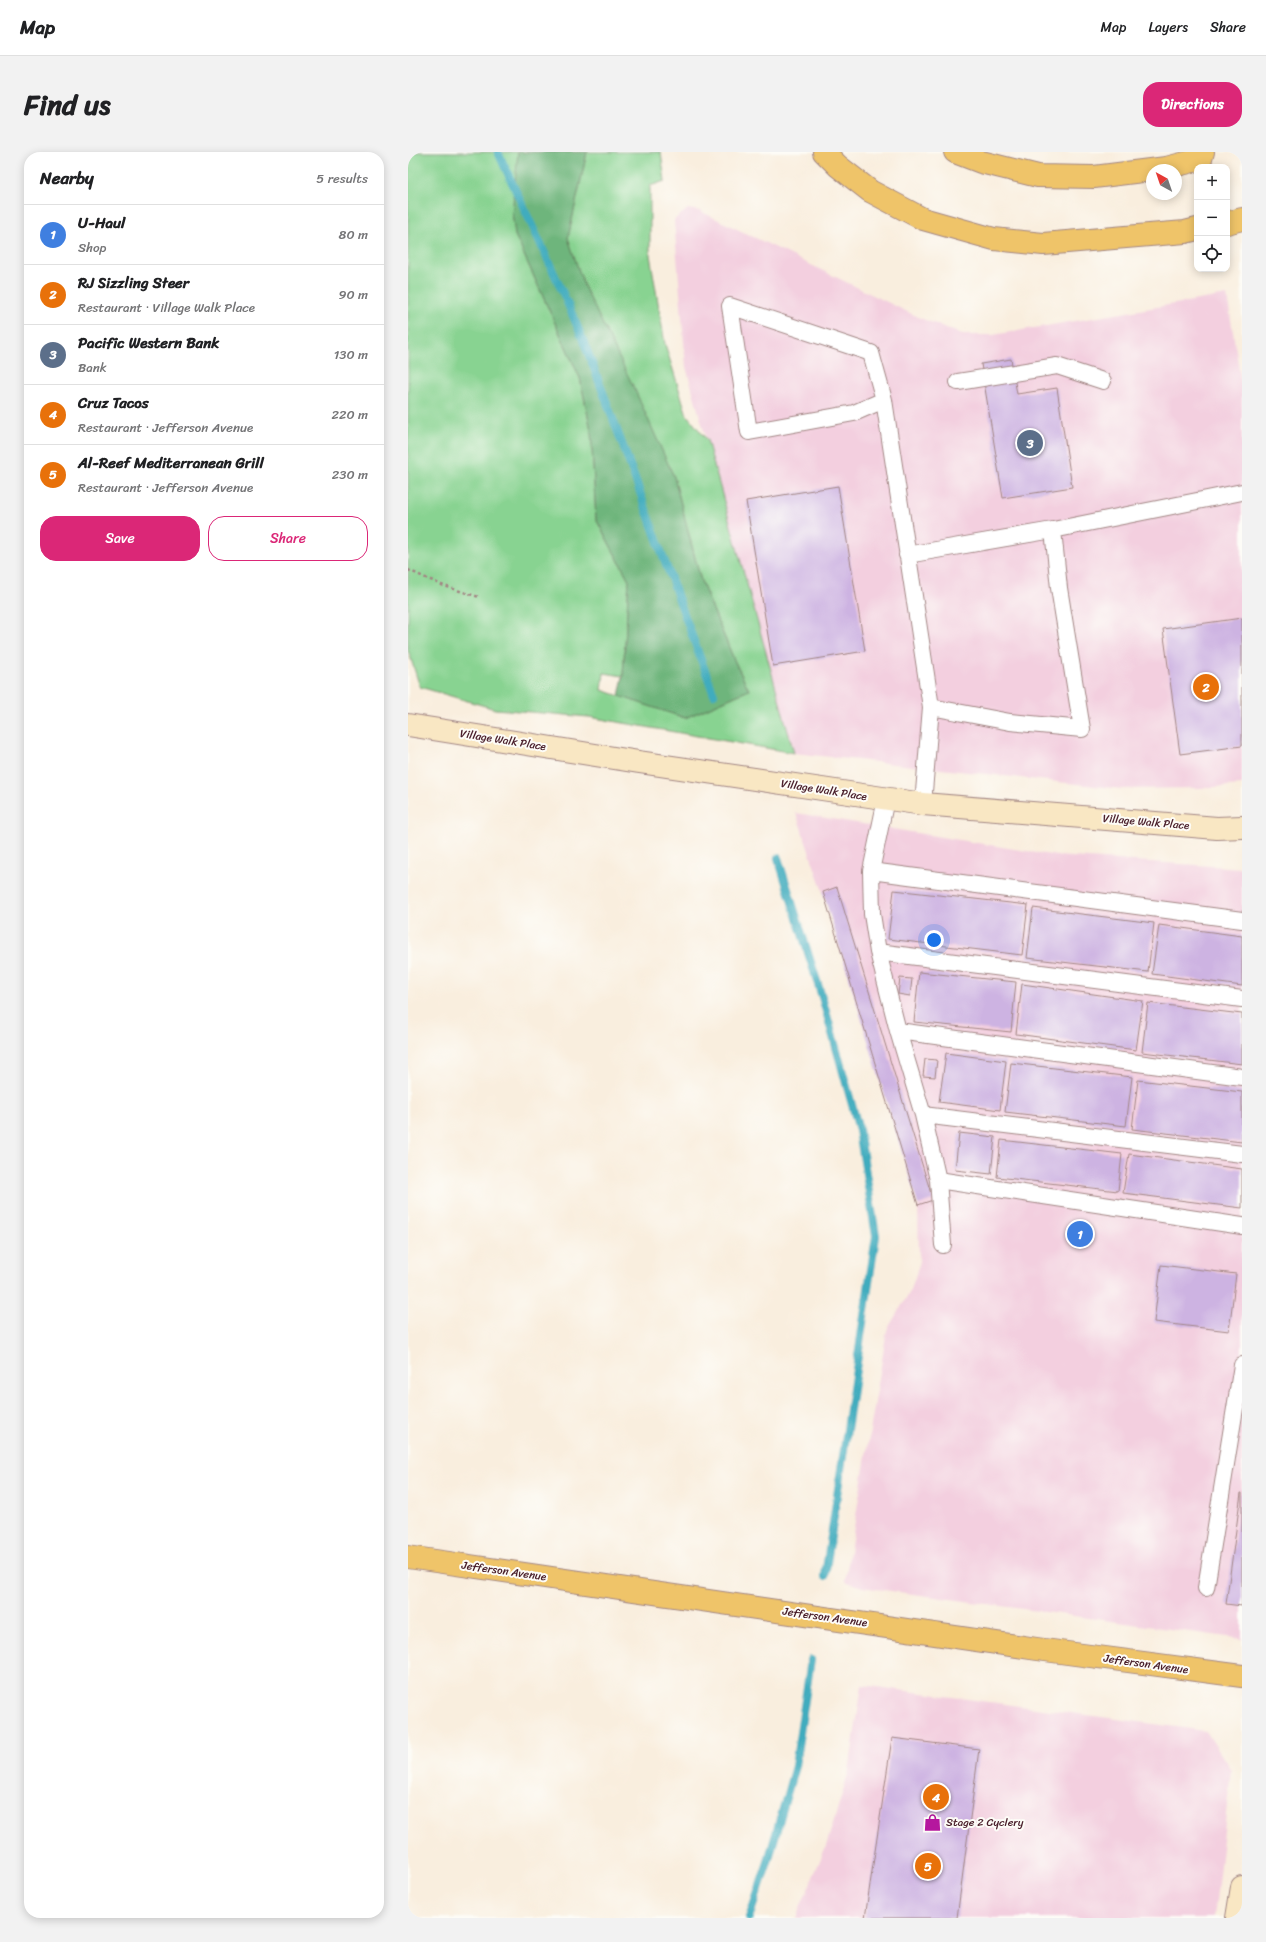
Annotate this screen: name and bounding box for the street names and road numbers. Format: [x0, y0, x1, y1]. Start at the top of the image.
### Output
street label: Village Walk Place [459, 724, 548, 756]
street label: Village Walk Place [780, 774, 869, 806]
street label: Village Walk Place [1102, 809, 1191, 835]
street label: Jefferson Avenue [460, 1556, 548, 1586]
street label: Jefferson Avenue [781, 1602, 869, 1632]
street label: Jefferson Avenue [1102, 1649, 1190, 1679]

